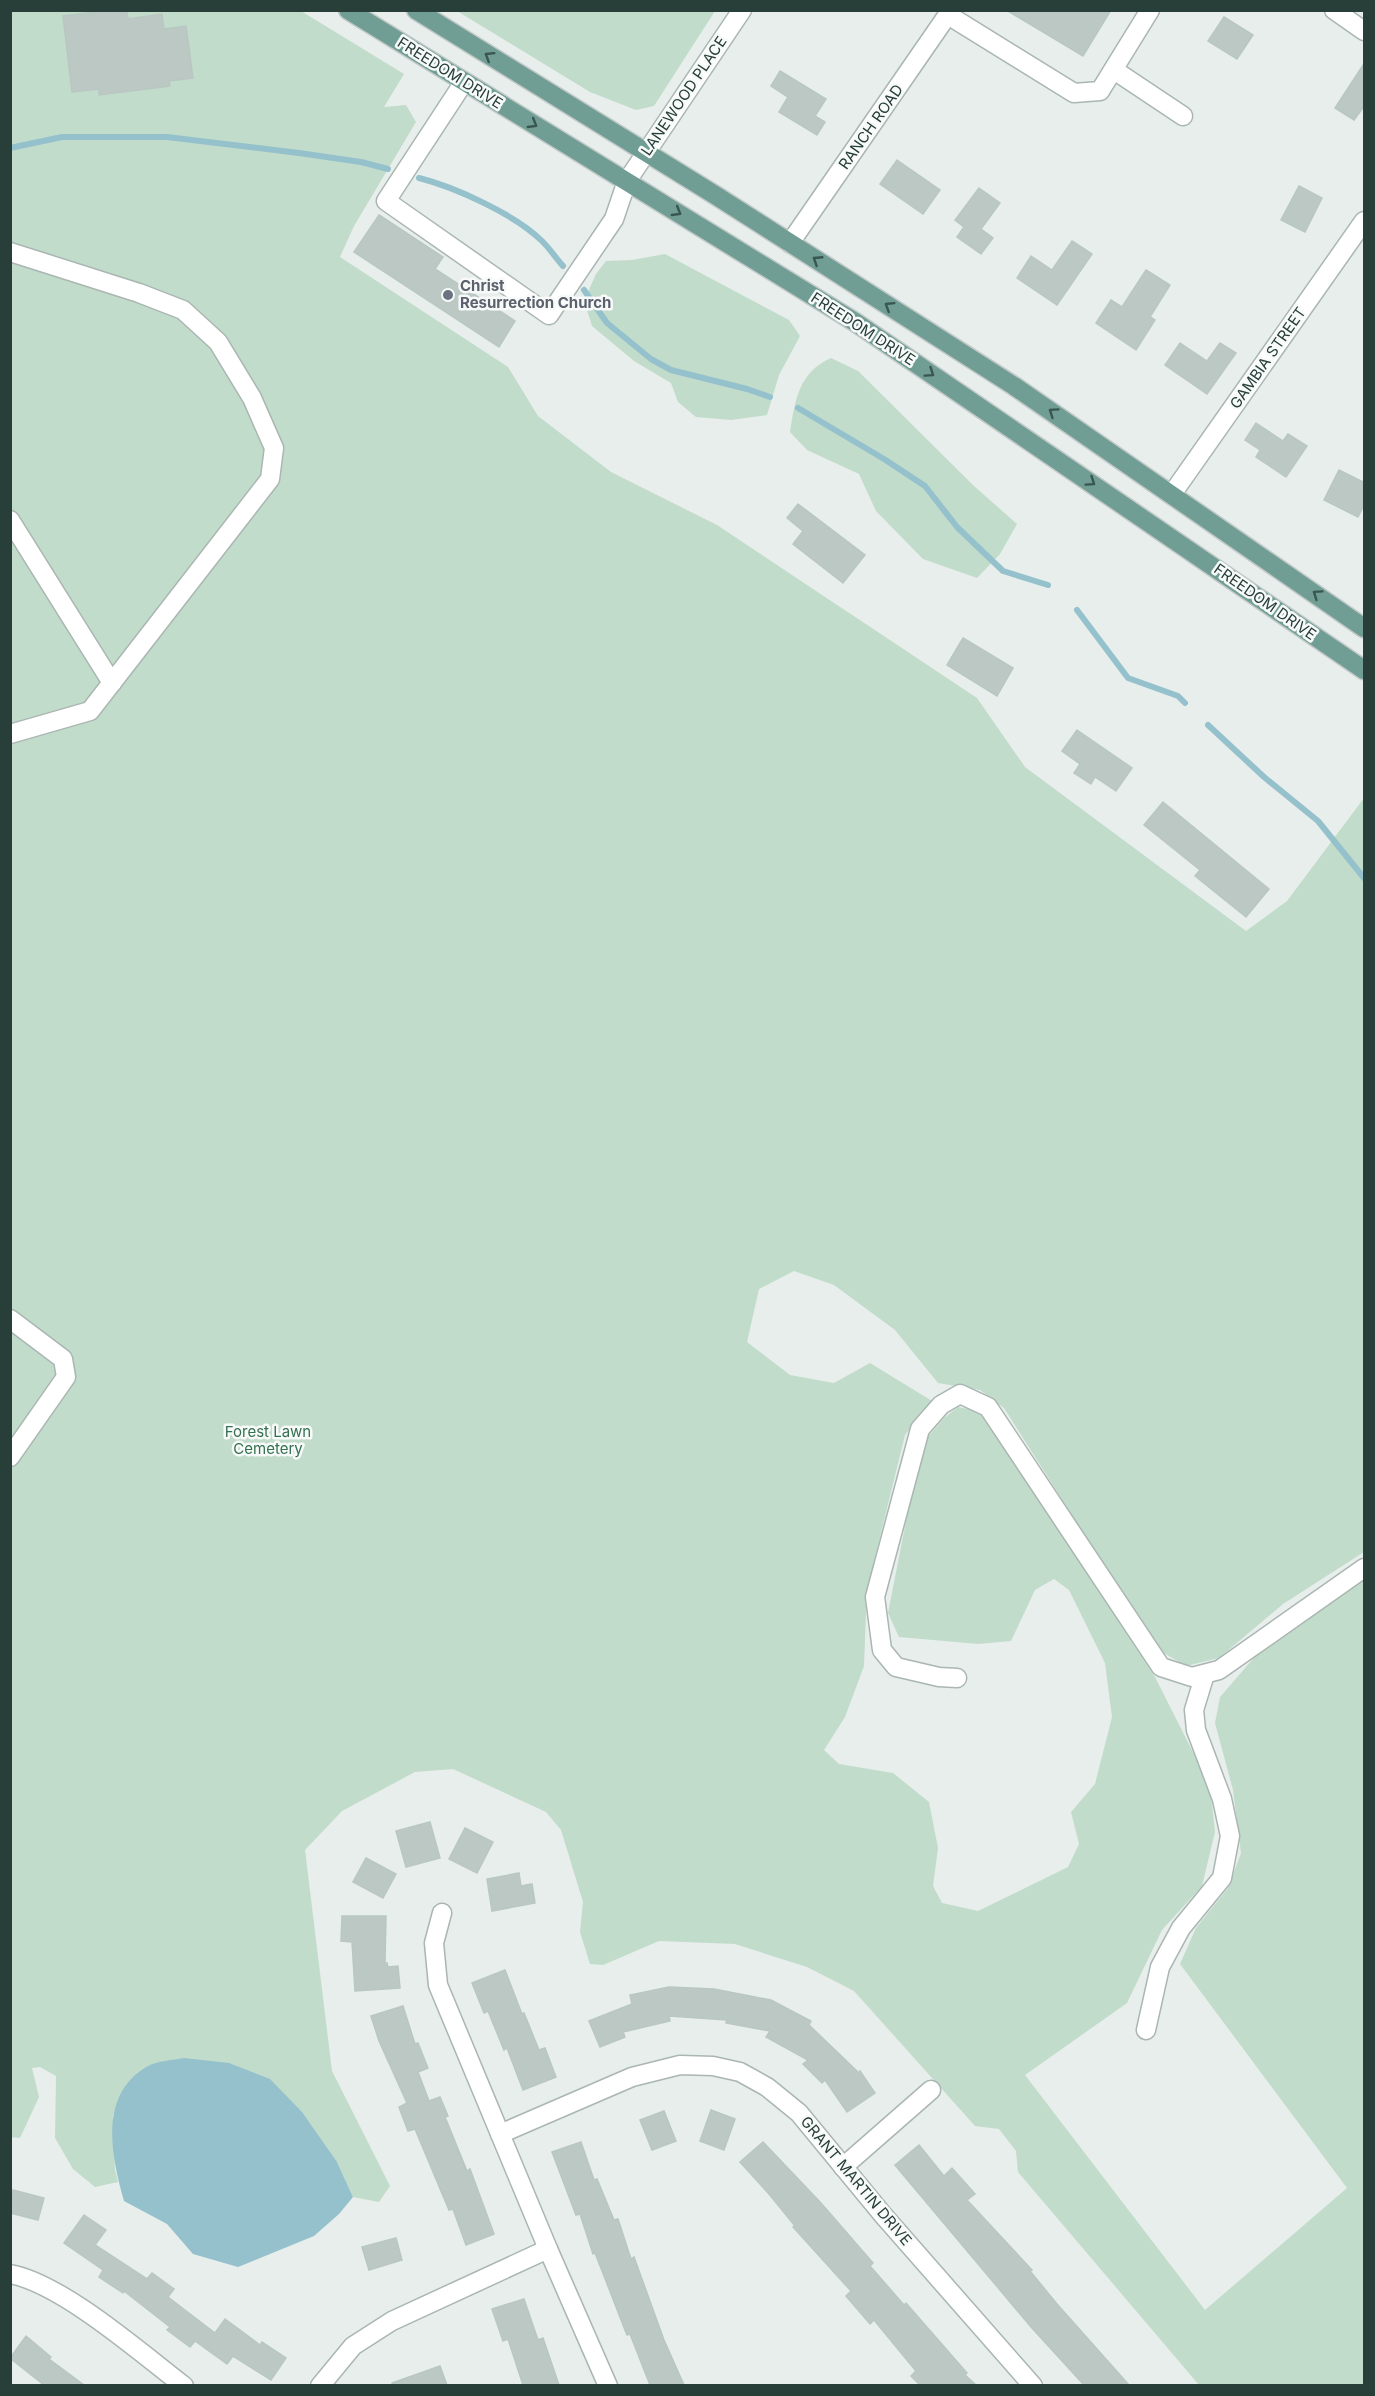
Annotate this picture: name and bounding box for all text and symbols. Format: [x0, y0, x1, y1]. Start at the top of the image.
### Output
street label: LANEWOOD PLACE [637, 32, 731, 159]
street label: FREEDOM DRIVE [394, 33, 506, 113]
one-way arrow [485, 51, 495, 63]
street label: RANCH ROAD [834, 81, 907, 173]
one-way arrow [527, 117, 537, 129]
one-way arrow [671, 204, 681, 216]
one-way arrow [813, 256, 823, 268]
place label: Christ Resurrection Church [460, 276, 611, 312]
marker: Christ Resurrection Church [441, 288, 455, 302]
street label: FREEDOM DRIVE [808, 288, 919, 369]
one-way arrow [885, 302, 896, 313]
street label: GAMBIA STREET [1225, 303, 1310, 412]
one-way arrow [923, 366, 934, 377]
one-way arrow [1048, 408, 1059, 419]
one-way arrow [1085, 475, 1096, 486]
street label: FREEDOM DRIVE [1210, 559, 1320, 644]
one-way arrow [1312, 590, 1323, 601]
park label: Forest Lawn Cemetery [225, 1422, 311, 1458]
street label: GRANT MARTIN DRIVE [797, 2112, 916, 2249]

